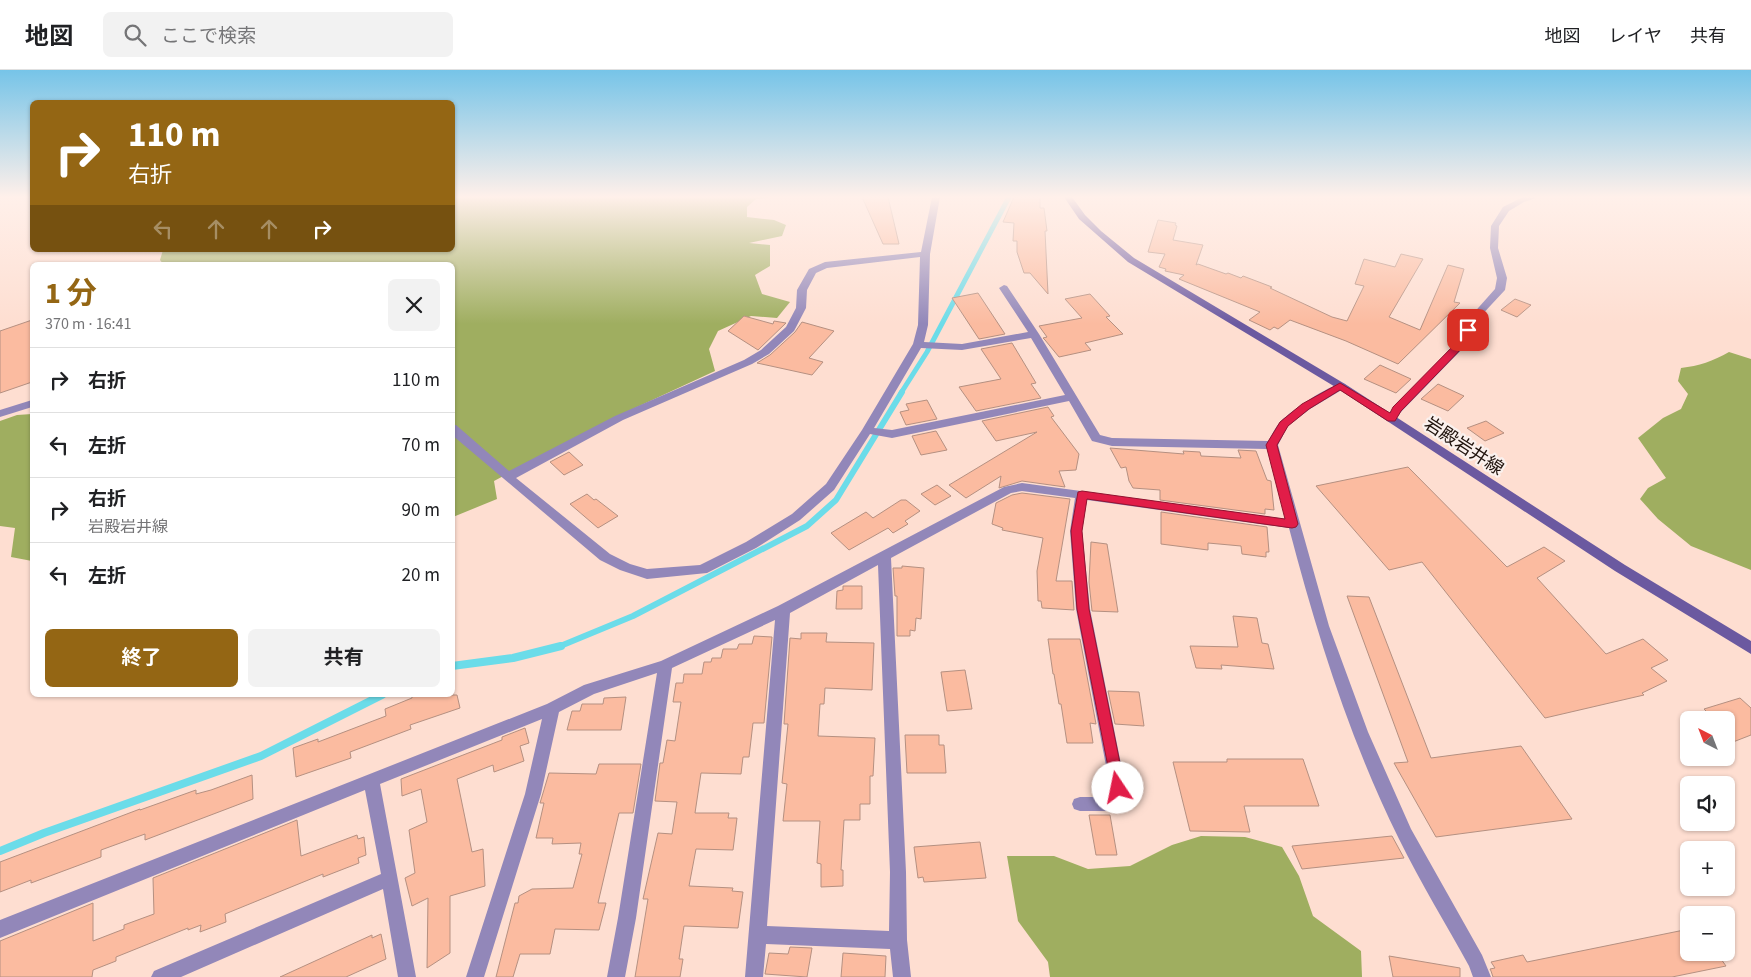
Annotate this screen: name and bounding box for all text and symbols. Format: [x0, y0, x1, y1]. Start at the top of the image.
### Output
search box [103, 12, 453, 57]
text: 地図 [25, 19, 73, 54]
icon: search [121, 21, 149, 49]
text: ここで検索 [161, 23, 256, 50]
text: 地図 [1545, 24, 1581, 49]
text: レイヤ [1609, 24, 1662, 49]
text: 共有 [1690, 24, 1726, 49]
text: 110 m [128, 110, 220, 160]
icon: right [45, 120, 110, 185]
text: 右折 [128, 159, 172, 191]
icon: left [149, 215, 177, 243]
icon: ahead [202, 215, 230, 243]
icon: ahead [255, 215, 283, 243]
icon: right [308, 215, 336, 243]
text: 1 分 [45, 272, 97, 315]
button: close [388, 279, 440, 331]
pin [1447, 309, 1489, 351]
text: 370 m · 16:41 [45, 313, 132, 335]
icon: arrive [1454, 316, 1482, 344]
icon: right [45, 366, 73, 394]
text: 110 m [392, 367, 440, 394]
text: 右折 [88, 368, 126, 395]
street label: 岩殿岩井線 [1419, 411, 1508, 481]
icon: left [45, 431, 73, 459]
text: 70 m [402, 432, 440, 459]
text: 左折 [88, 433, 126, 460]
text: 右折 [88, 486, 126, 513]
icon: right [45, 496, 73, 524]
text: 90 m [402, 497, 440, 524]
text: 岩殿岩井線 [88, 516, 168, 538]
icon: left [45, 561, 73, 589]
text: 20 m [402, 562, 440, 589]
text: 左折 [88, 563, 126, 590]
button: 終了 [45, 629, 238, 687]
button: 共有 [248, 629, 440, 687]
north arrow [1680, 711, 1735, 766]
map controls [1680, 711, 1735, 961]
position arrow [1091, 761, 1143, 813]
button: sound [1680, 776, 1735, 831]
button: + [1680, 841, 1735, 896]
button: − [1680, 906, 1735, 961]

